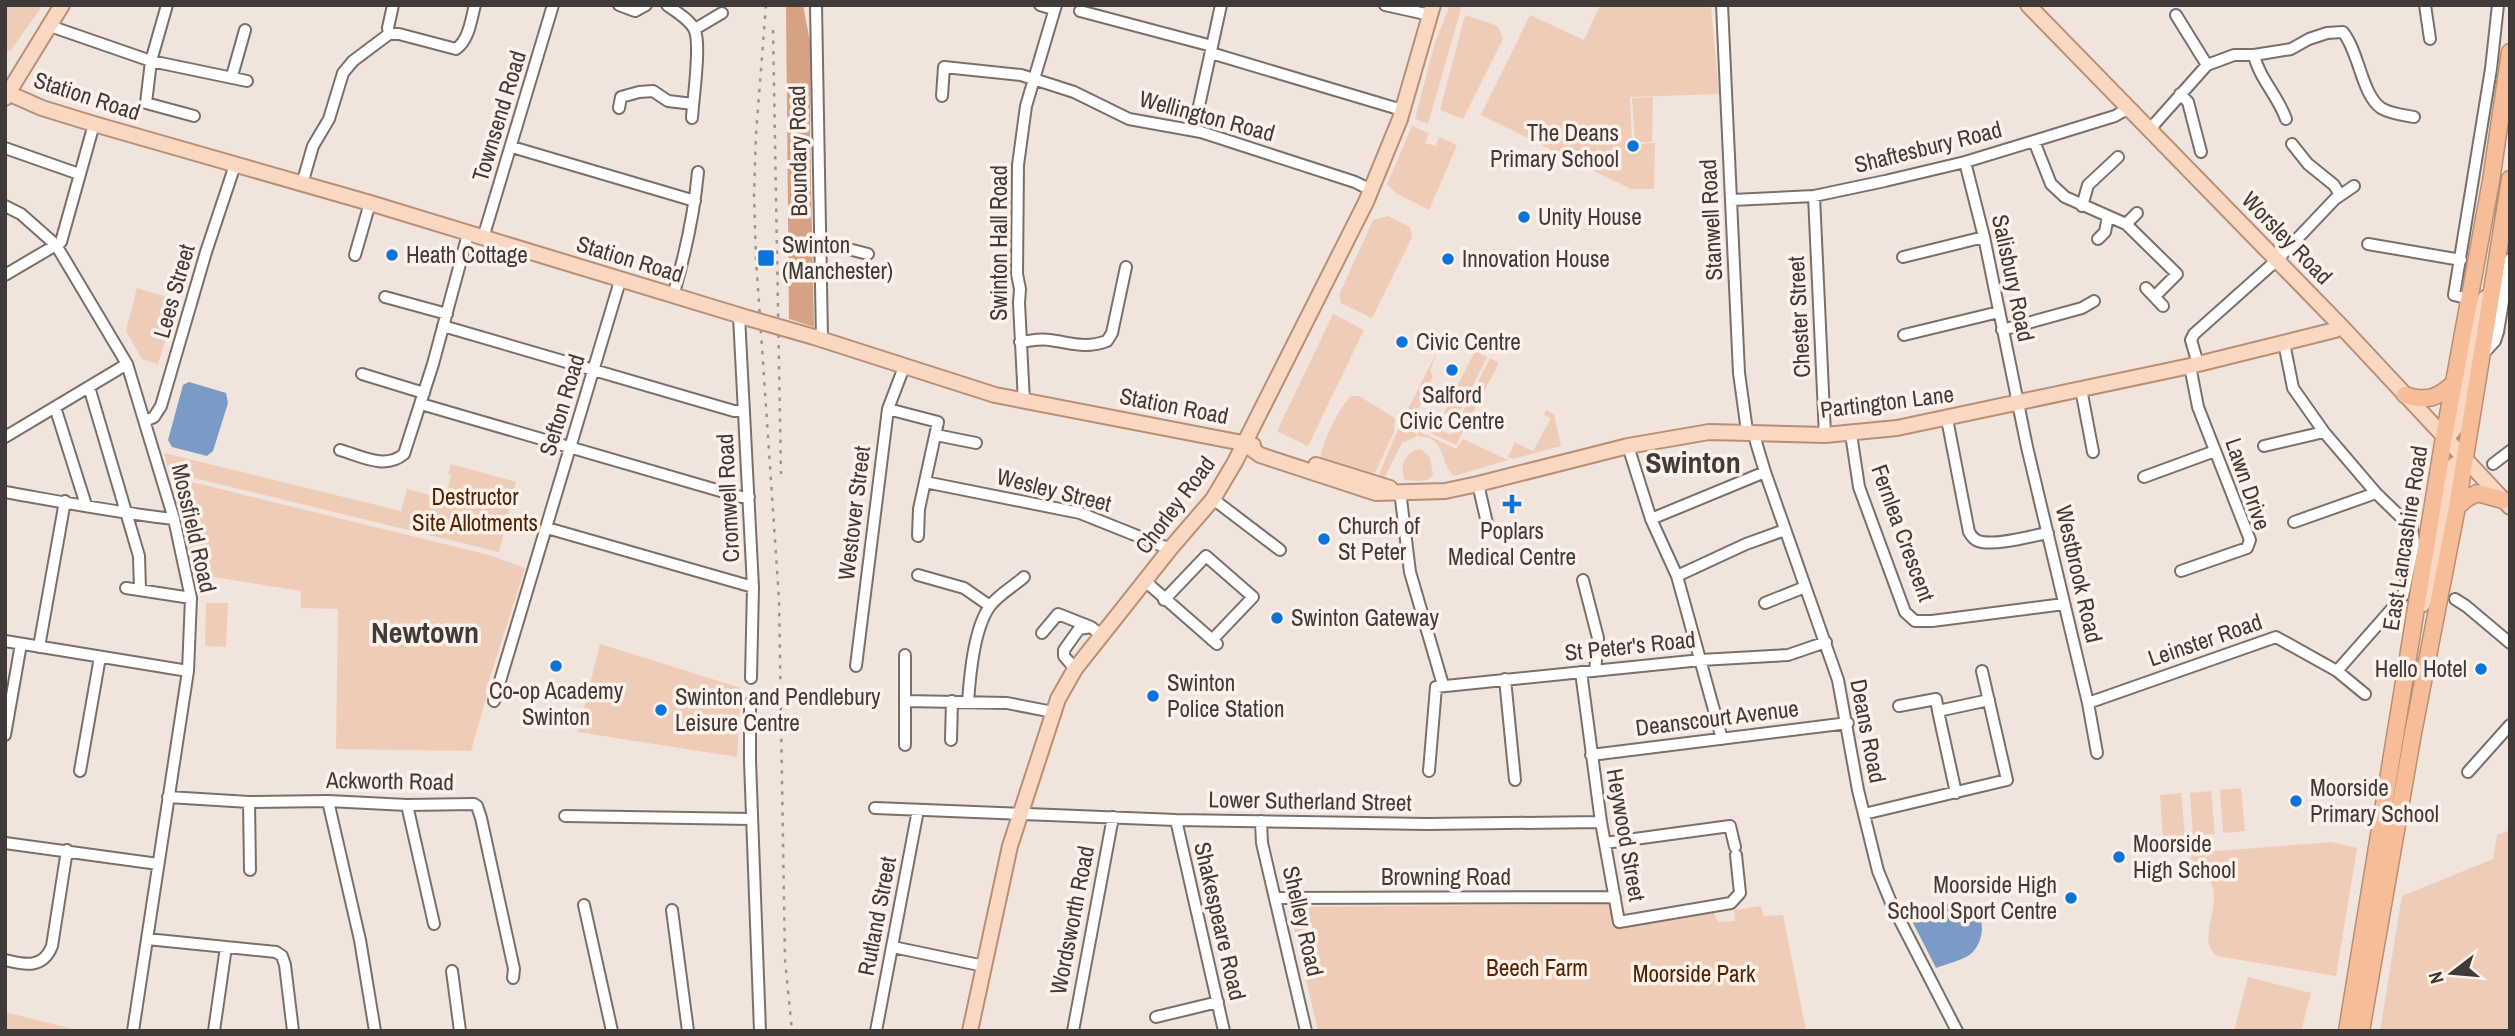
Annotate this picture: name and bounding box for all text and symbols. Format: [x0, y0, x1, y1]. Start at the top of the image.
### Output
street label: Townsend Road [464, 47, 533, 185]
street label: Station Road [30, 64, 144, 127]
street label: Wellington Road [1136, 83, 1278, 148]
street label: Boundary Road [781, 85, 814, 217]
street label: Shaftesbury Road [1851, 113, 2005, 180]
place label: The Deans Primary School [1490, 117, 1619, 174]
marker: The Deans Primary School [1625, 138, 1641, 154]
street label: Stanwell Road [1692, 158, 1729, 282]
street label: Swinton Hall Road [983, 165, 1014, 321]
street label: Worsley Road [2235, 184, 2340, 291]
place label: Unity House [1538, 201, 1642, 232]
marker: Unity House [1516, 209, 1532, 225]
street label: Salisbury Road [1985, 212, 2042, 344]
street label: Station Road [573, 228, 687, 289]
place label: Swinton (Manchester) [782, 229, 893, 286]
place label: Heath Cottage [406, 239, 528, 270]
street label: Lees Street [145, 240, 202, 342]
place label: Innovation House [1462, 243, 1610, 274]
marker: Heath Cottage [384, 247, 400, 263]
marker: Swinton (Manchester) [756, 248, 776, 268]
marker: Innovation House [1440, 251, 1456, 267]
street label: Chester Street [1780, 255, 1817, 379]
place label: Civic Centre [1416, 326, 1521, 357]
marker: Civic Centre [1394, 334, 1410, 350]
street label: Sefton Road [531, 350, 592, 460]
marker: Salford Civic Centre [1444, 362, 1460, 378]
street label: Partington Lane [1818, 378, 1955, 425]
place label: Salford Civic Centre [1400, 379, 1504, 436]
street label: Station Road [1117, 380, 1231, 431]
street label: Cromwell Road [709, 433, 746, 563]
street label: Lawn Drive [2218, 434, 2279, 534]
district label: Swinton [1645, 442, 1741, 482]
street label: East Lancashire Road [2375, 443, 2434, 633]
street label: Westover Street [830, 444, 877, 582]
street label: Chorley Road [1128, 449, 1222, 560]
street label: Wesley Street [994, 460, 1115, 519]
street label: Fernlea Crescent [1864, 460, 1943, 606]
street label: Mossfield Road [165, 461, 224, 595]
park label: Destructor Site Allotments [412, 481, 538, 538]
marker: Poplars Medical Centre [1502, 494, 1522, 514]
street label: Westbrook Road [2049, 502, 2110, 646]
place label: Church of St Peter [1338, 510, 1421, 567]
place label: Poplars Medical Centre [1448, 515, 1576, 572]
marker: Church of St Peter [1316, 531, 1332, 547]
place label: Swinton Gateway [1291, 602, 1439, 633]
street label: Leinster Road [2144, 606, 2266, 673]
marker: Swinton Gateway [1269, 610, 1285, 626]
district label: Newtown [371, 612, 479, 652]
street label: St Peter's Road [1563, 623, 1697, 668]
place label: Hello Hotel [2375, 653, 2467, 684]
marker: Co-op Academy Swinton [548, 658, 564, 674]
marker: Hello Hotel [2473, 661, 2489, 677]
place label: Swinton Police Station [1167, 667, 1284, 724]
place label: Co-op Academy Swinton [489, 675, 624, 732]
street label: Deans Road [1843, 676, 1894, 785]
place label: Swinton and Pendlebury Leisure Centre [675, 681, 881, 738]
marker: Swinton Police Station [1145, 688, 1161, 704]
street label: Deanscourt Avenue [1634, 692, 1800, 743]
marker: Swinton and Pendlebury Leisure Centre [653, 702, 669, 718]
street label: Ackworth Road [325, 764, 454, 797]
street label: Heywood Street [1600, 766, 1653, 904]
place label: Moorside Primary School [2310, 772, 2439, 829]
street label: Lower Sutherland Street [1208, 783, 1412, 818]
marker: Moorside Primary School [2288, 793, 2304, 809]
place label: Moorside High School [2133, 828, 2236, 885]
street label: Shakespeare Road [1187, 839, 1254, 1003]
street label: Wordsworth Road [1042, 843, 1101, 997]
marker: Moorside High School [2111, 849, 2127, 865]
street label: Rutland Street [850, 854, 903, 978]
street label: Browning Road [1381, 861, 1511, 892]
street label: Shelley Road [1276, 863, 1331, 979]
place label: Moorside High School Sport Centre [1887, 869, 2057, 926]
marker: Moorside High School Sport Centre [2063, 890, 2079, 906]
north arrow [2417, 938, 2487, 1008]
park label: Beech Farm [1486, 952, 1588, 983]
park label: Moorside Park [1633, 958, 1756, 989]
text: N [2422, 969, 2450, 987]

